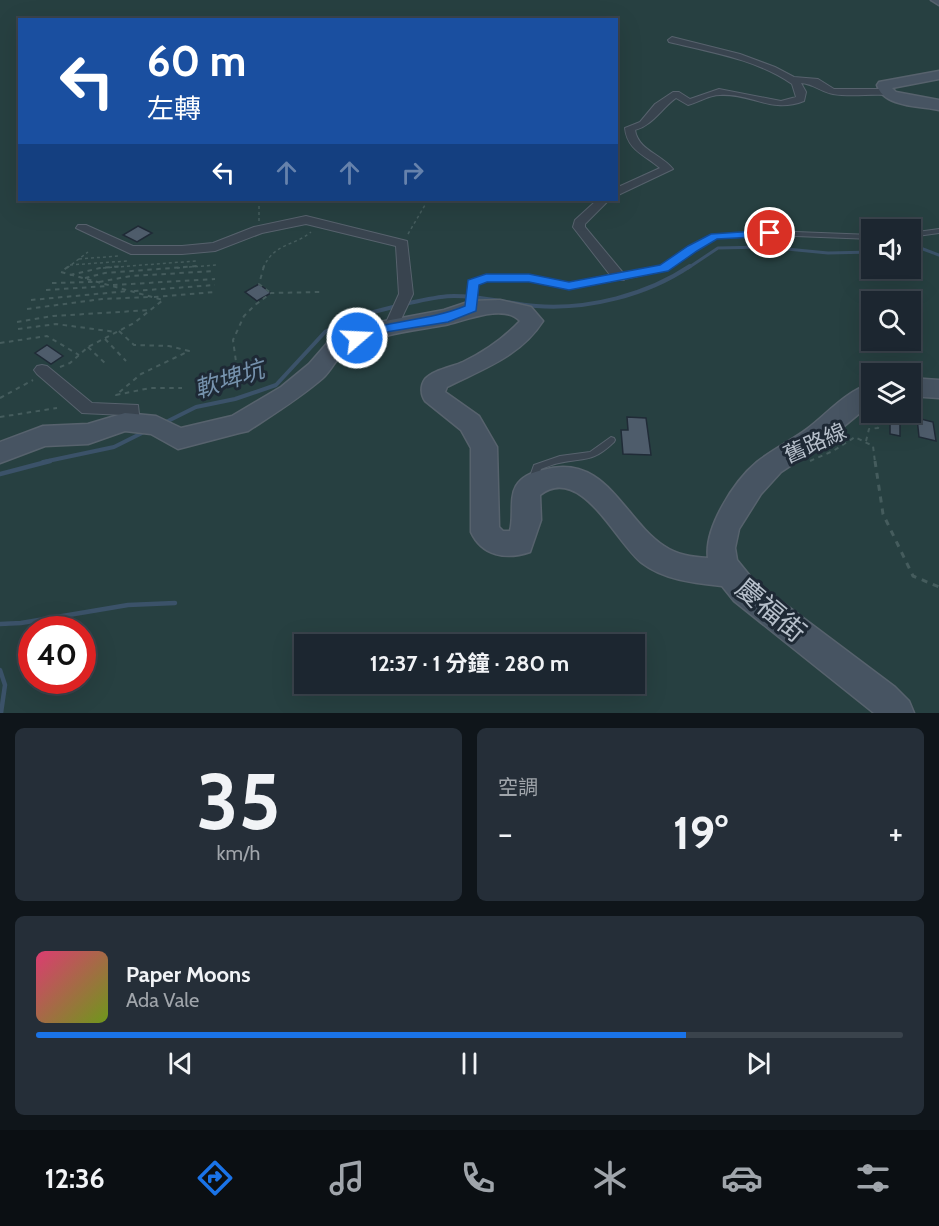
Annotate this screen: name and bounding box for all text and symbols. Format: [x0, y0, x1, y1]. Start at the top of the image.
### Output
text: 60 m [147, 35, 246, 87]
icon: left [48, 42, 126, 120]
text: 左轉 [147, 92, 201, 125]
icon: left [207, 156, 240, 189]
icon: ahead [270, 156, 303, 189]
icon: ahead [333, 156, 366, 189]
icon: right [396, 156, 429, 189]
pin [744, 207, 795, 258]
icon: arrive [753, 216, 786, 249]
map controls [861, 219, 921, 423]
button: sound [861, 219, 921, 279]
button: search [861, 291, 921, 351]
position arrow [325, 306, 389, 370]
water label: 軟埤坑 [190, 353, 271, 404]
button: layers [861, 363, 921, 423]
street label: 舊路線 [779, 417, 851, 469]
street label: 慶福街 [729, 571, 813, 649]
speed limit sign: 40 [18, 616, 96, 694]
text: 12:37 · 1 分鐘 · 280 m [370, 650, 569, 677]
text: 35 [197, 754, 280, 849]
text: 空調 [498, 775, 538, 799]
text: 19° [673, 806, 728, 860]
text: − [498, 813, 513, 853]
text: + [888, 813, 903, 853]
text: km/h [217, 841, 260, 865]
text: Paper Moons [126, 961, 250, 988]
text: Ada Vale [126, 988, 199, 1012]
icon: previous [164, 1047, 197, 1080]
icon: pause [453, 1047, 486, 1080]
icon: next [742, 1047, 775, 1080]
icon: directions [194, 1157, 236, 1199]
icon: music [326, 1157, 368, 1199]
icon: phone [457, 1157, 499, 1199]
icon: climate [589, 1157, 631, 1199]
icon: car [721, 1157, 763, 1199]
icon: filters [852, 1157, 894, 1199]
text: 12:36 [45, 1162, 105, 1195]

